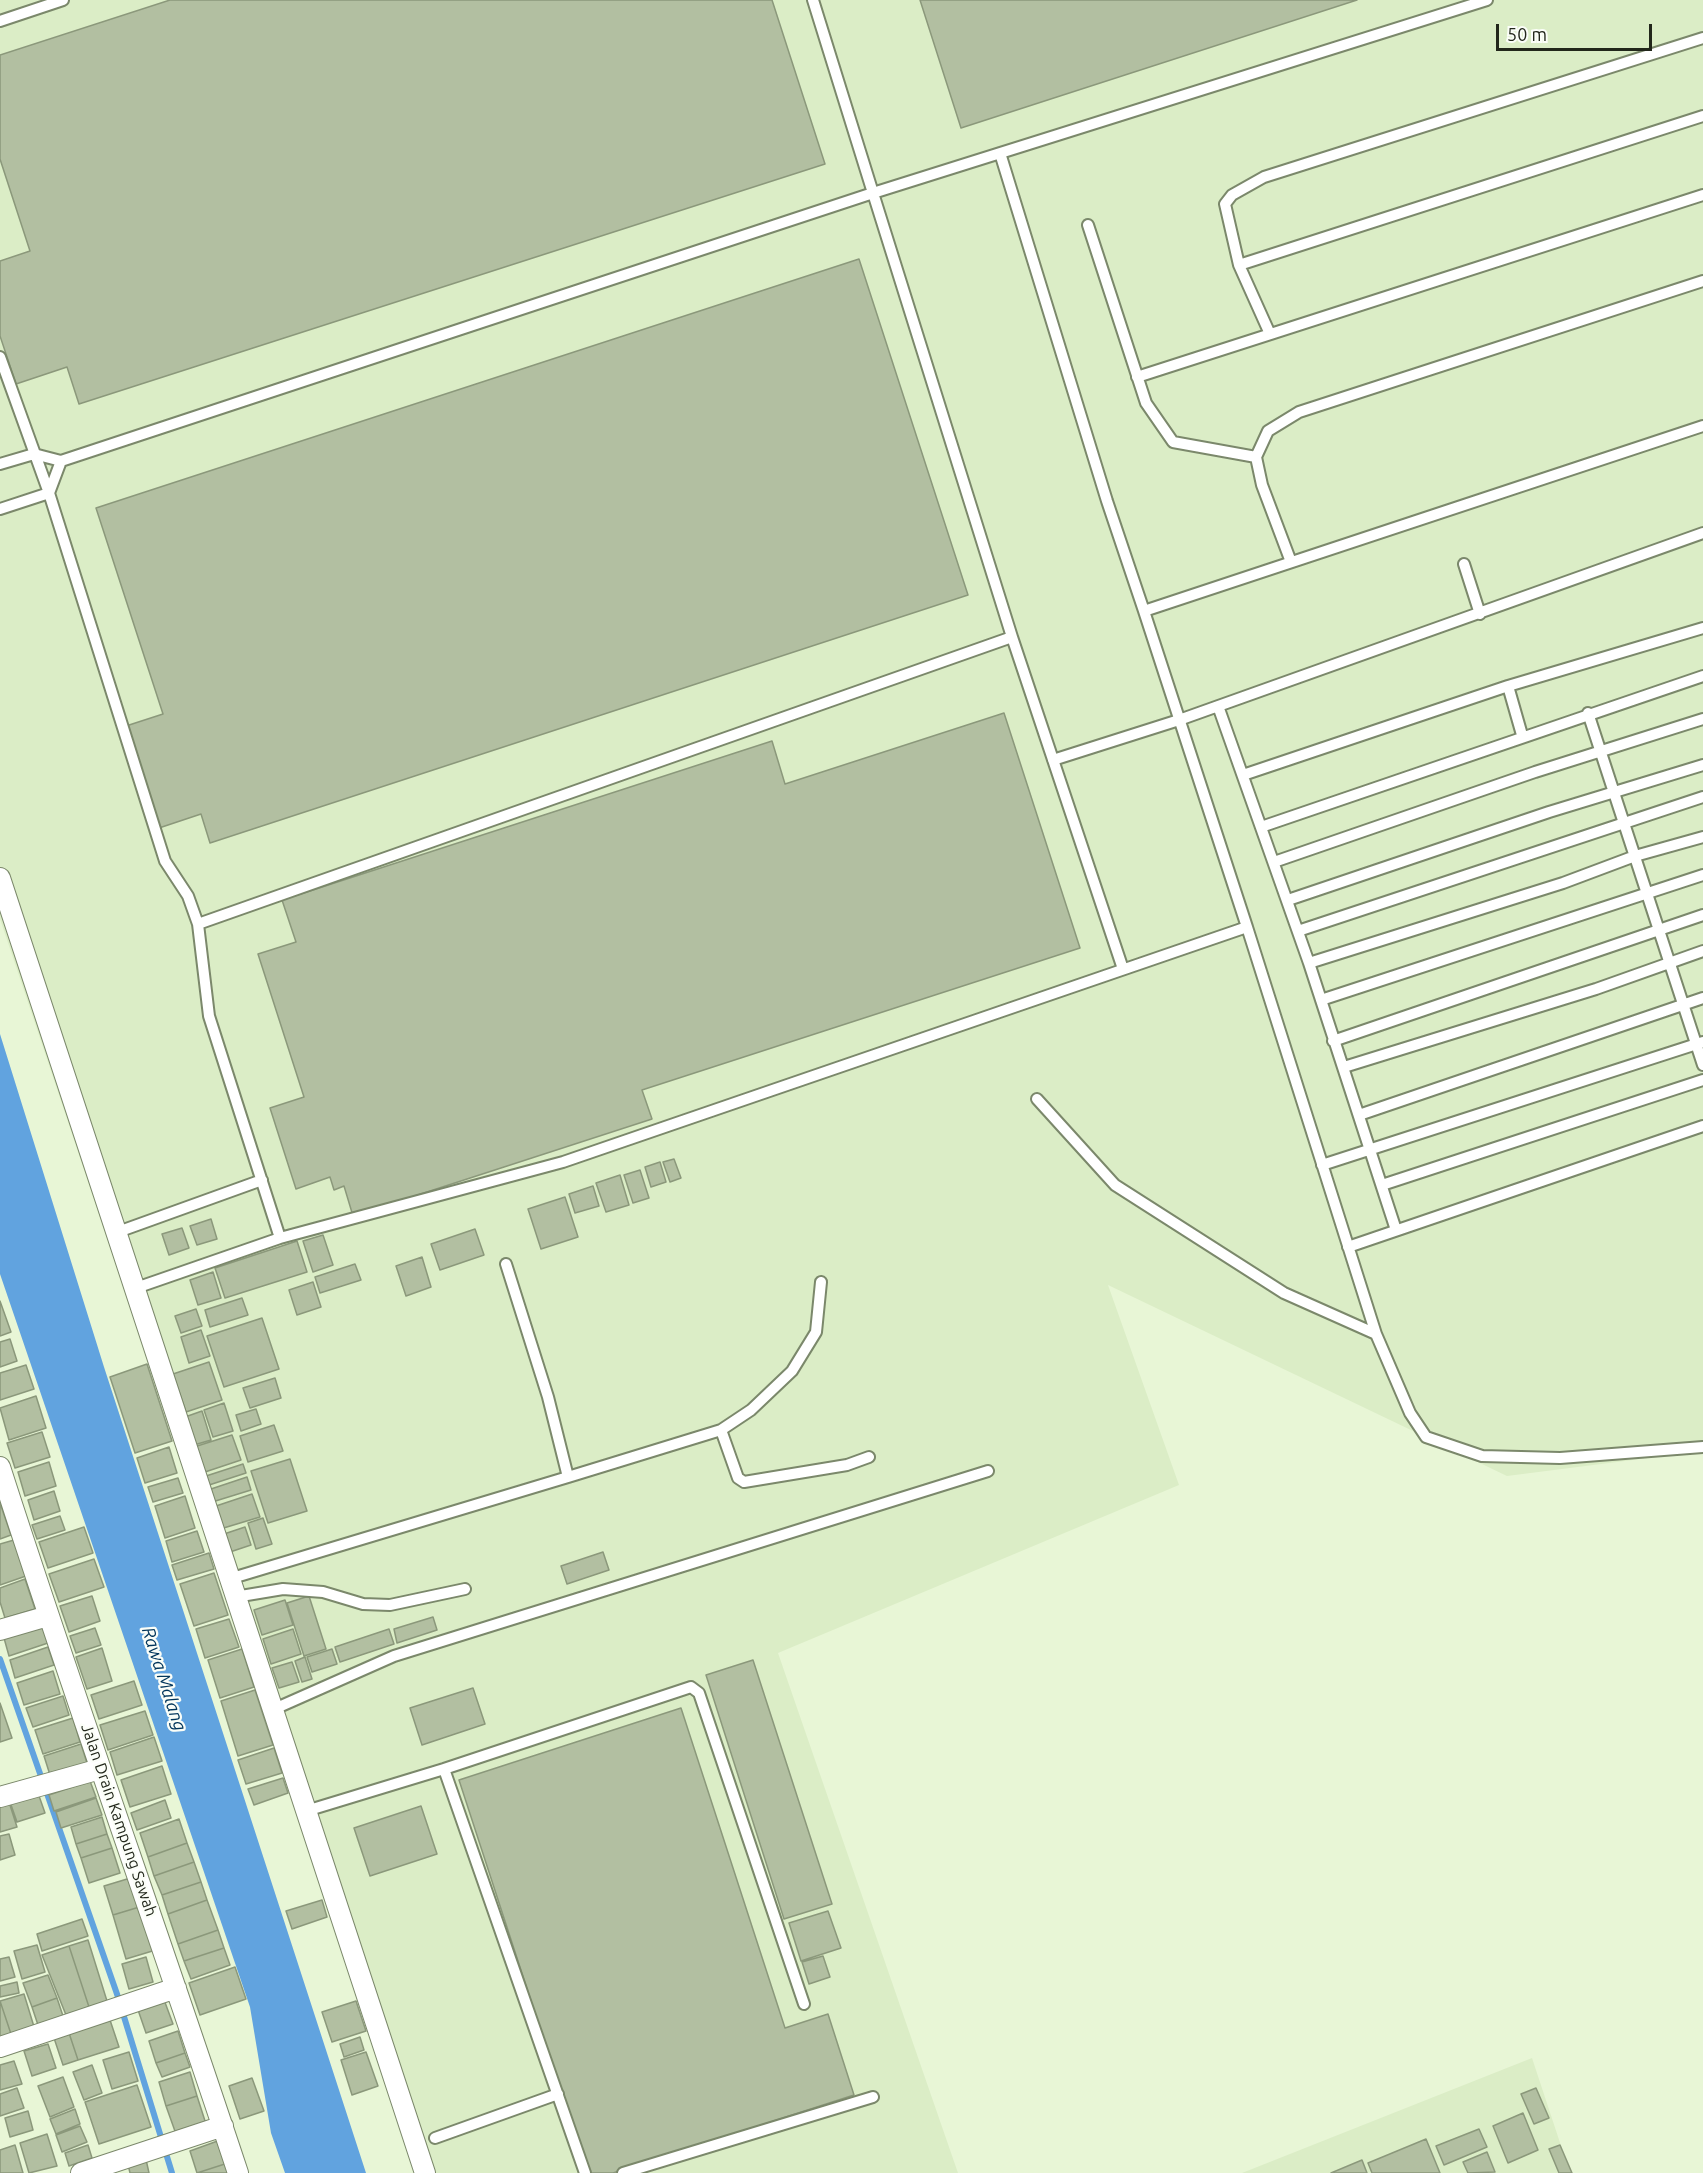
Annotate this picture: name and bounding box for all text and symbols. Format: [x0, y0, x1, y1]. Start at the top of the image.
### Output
scale bar [1499, 12, 1655, 50]
text: 50 m [1507, 24, 1547, 44]
water label: Rawa Malang [137, 1624, 191, 1734]
street label: Jalan Drain Kampung Sawah [77, 1721, 161, 1919]

